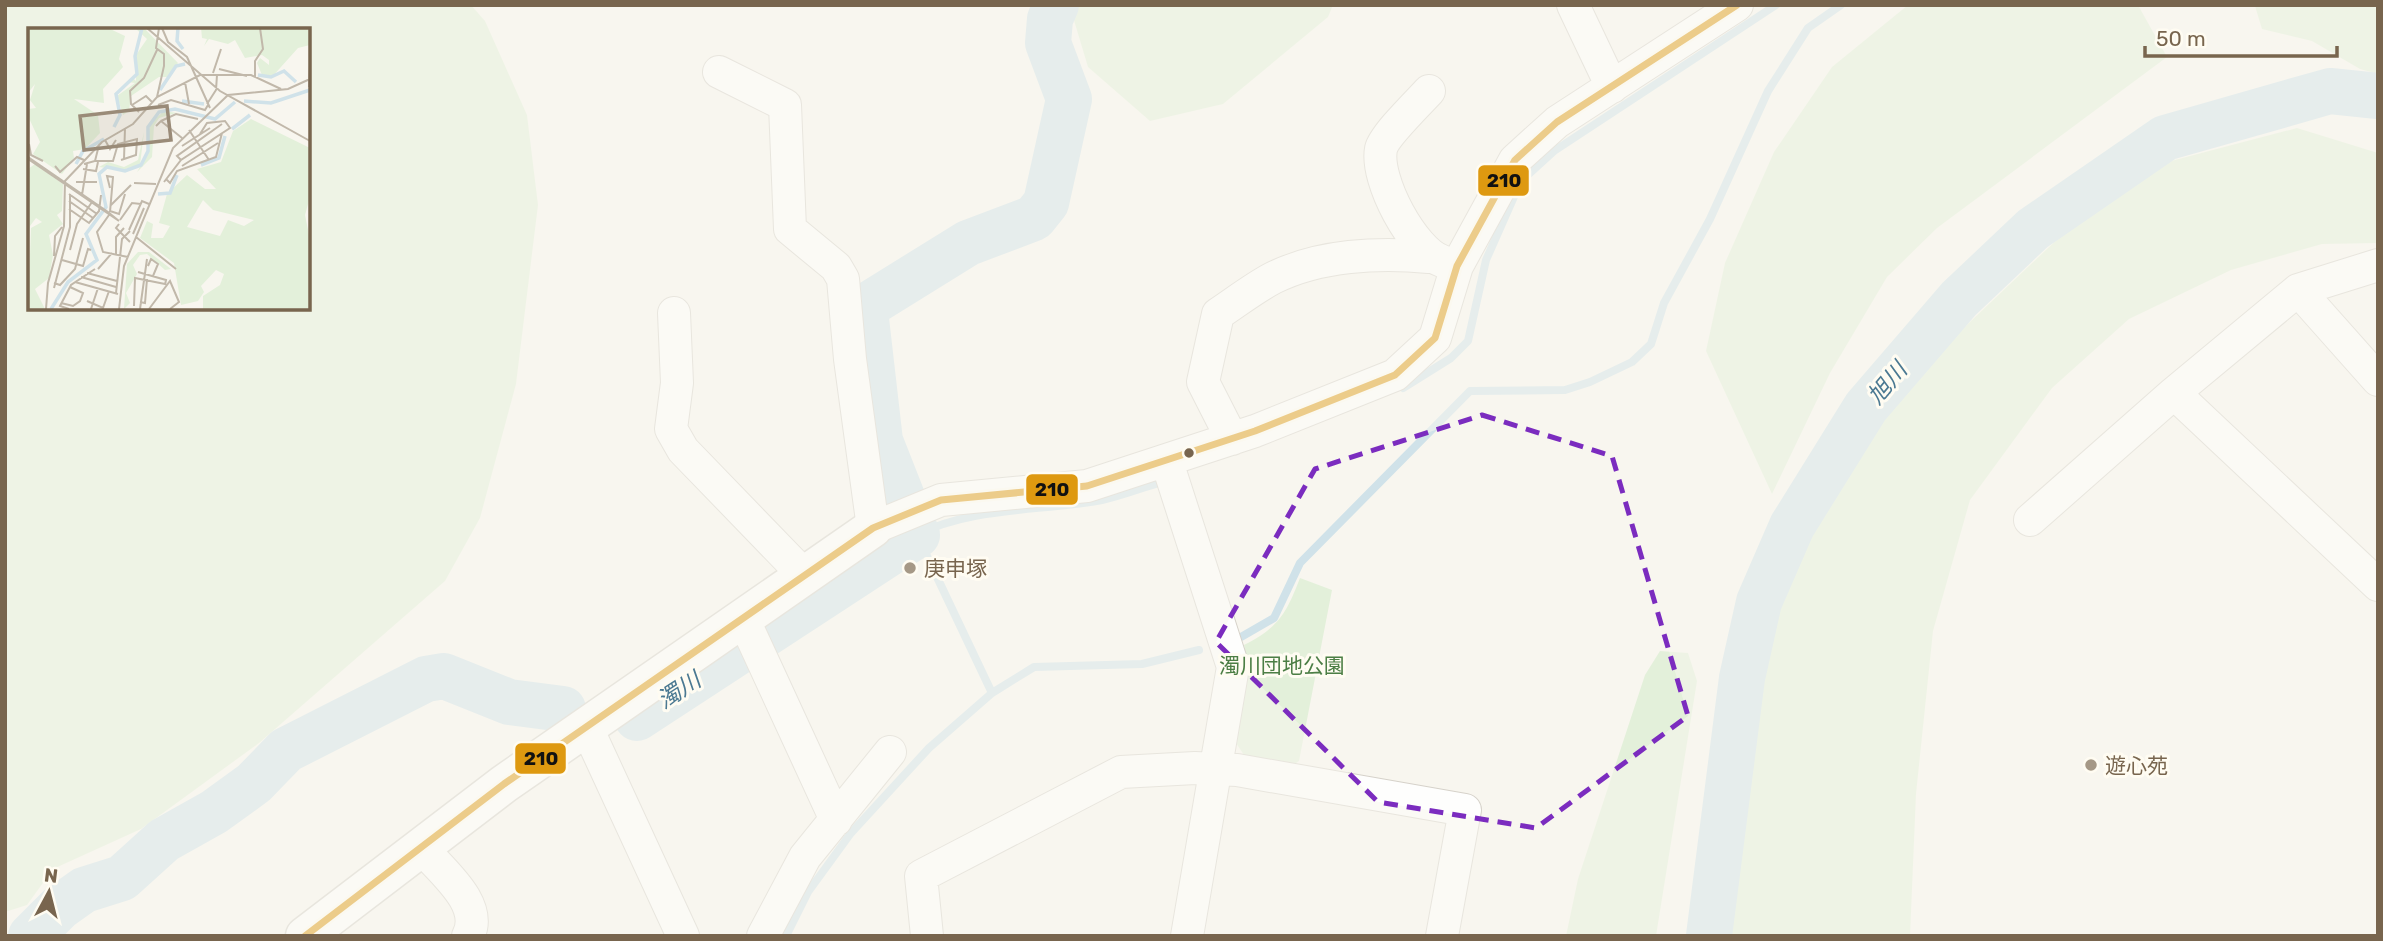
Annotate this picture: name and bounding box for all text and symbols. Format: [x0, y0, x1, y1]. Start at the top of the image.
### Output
scale bar [2145, 14, 2338, 58]
text: 50 m [2156, 26, 2206, 51]
inset map [28, 28, 310, 310]
line badge: 210 [1477, 164, 1530, 197]
text: 210 [1487, 169, 1521, 192]
water label: 旭川 [1861, 354, 1914, 410]
unlabelled marker [1182, 446, 1196, 460]
line badge: 210 [1025, 473, 1079, 506]
text: 210 [1035, 478, 1069, 501]
place label: 庚申塚 [924, 556, 987, 581]
marker: 庚申塚 [902, 560, 918, 576]
park label: 濁川団地公園 [1219, 653, 1345, 678]
water label: 濁川 [652, 664, 708, 714]
line badge: 210 [514, 742, 567, 775]
text: 210 [524, 747, 558, 770]
place label: 遊心苑 [2105, 753, 2168, 778]
marker: 遊心苑 [2083, 757, 2099, 773]
north arrow [14, 857, 84, 927]
text: N [43, 863, 59, 888]

